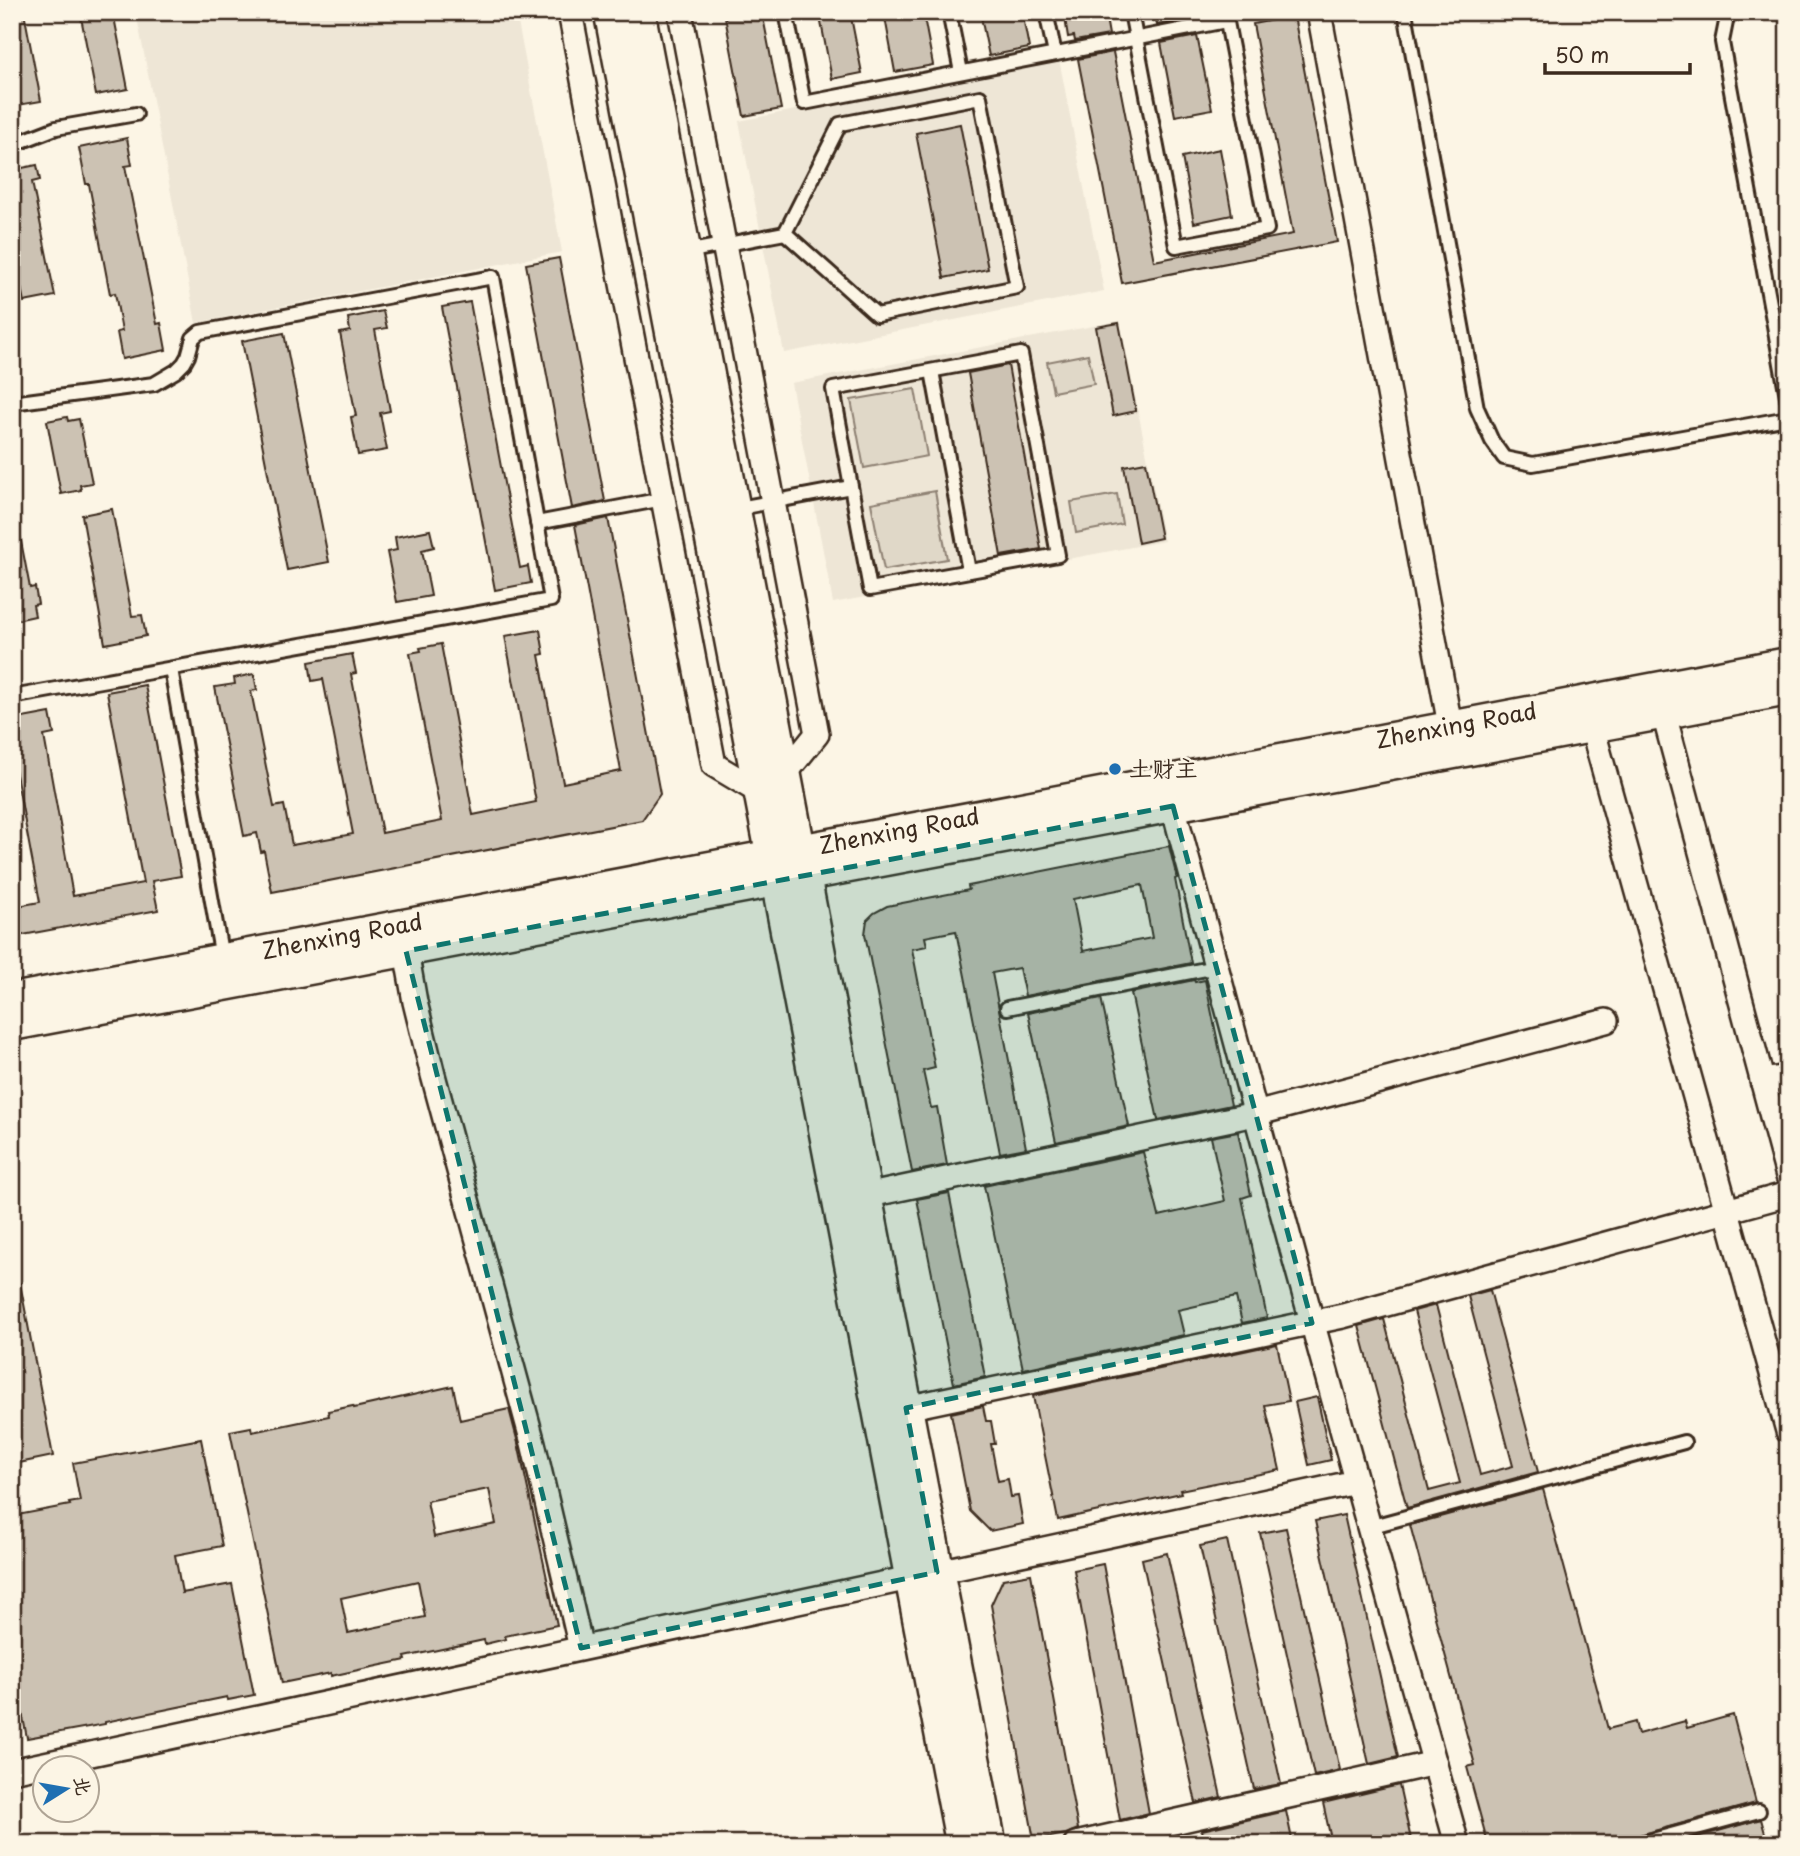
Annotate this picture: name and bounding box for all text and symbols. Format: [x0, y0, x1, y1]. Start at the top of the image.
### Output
scale bar [1545, 32, 1690, 76]
text: 50 m [1555, 38, 1609, 70]
street label: Zhenxing Road [1373, 692, 1539, 757]
place label: 土财主 [1129, 750, 1198, 785]
marker: 土财主 [1107, 761, 1123, 777]
street label: Zhenxing Road [816, 797, 982, 862]
street label: Zhenxing Road [259, 903, 425, 967]
north arrow [32, 1755, 102, 1825]
text: 北 [68, 1774, 99, 1798]

